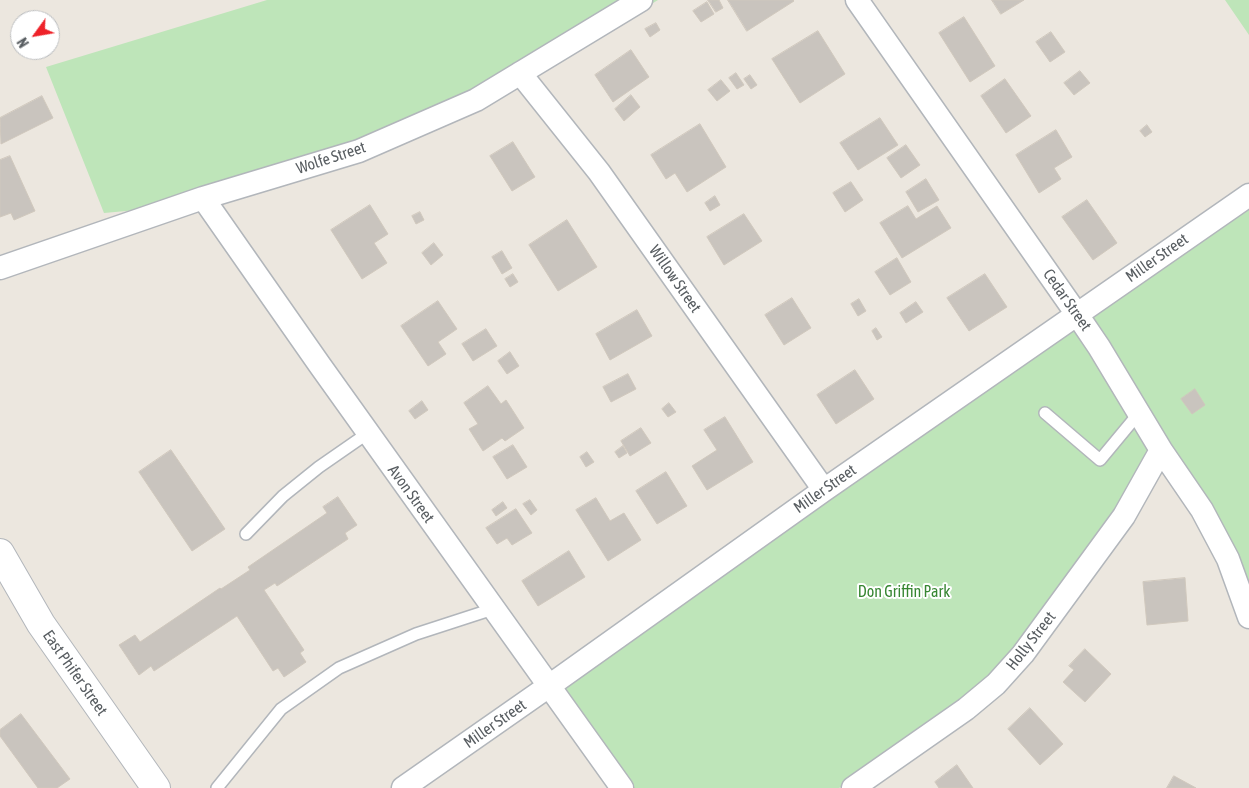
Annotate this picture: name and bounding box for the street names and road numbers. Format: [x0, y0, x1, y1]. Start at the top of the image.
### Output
street label: Wolfe Street [294, 138, 368, 178]
street label: Miller Street [1122, 229, 1192, 287]
street label: Willow Street [645, 242, 705, 316]
street label: Cedar Street [1039, 265, 1095, 335]
street label: Miller Street [790, 460, 860, 518]
street label: Avon Street [384, 461, 438, 527]
street label: Holly Street [1002, 608, 1060, 674]
street label: East Phifer Street [39, 627, 111, 719]
street label: Miller Street [460, 695, 530, 753]

